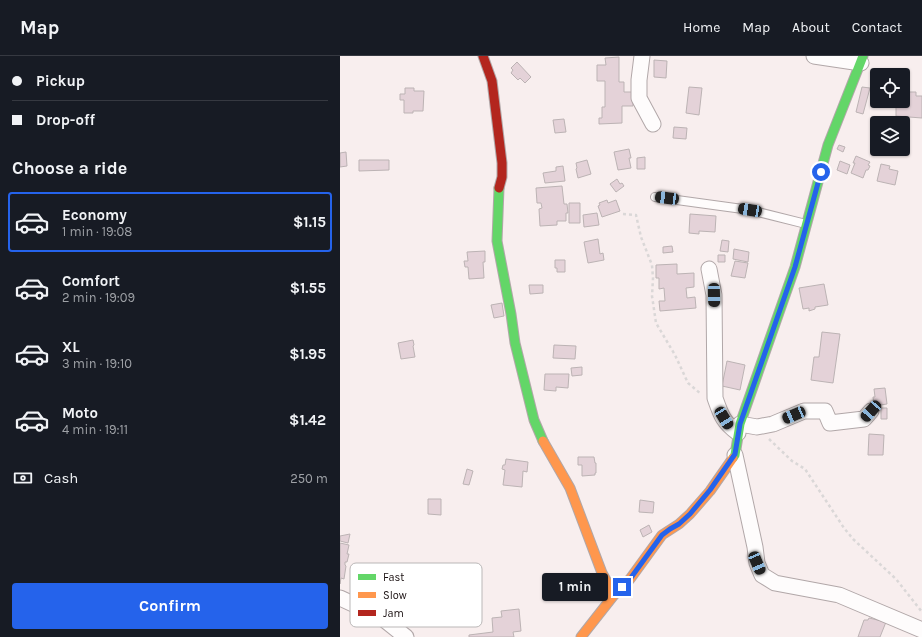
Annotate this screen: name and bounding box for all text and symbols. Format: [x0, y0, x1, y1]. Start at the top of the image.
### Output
text: Map [20, 17, 59, 39]
text: Home [683, 19, 720, 36]
text: Map [742, 19, 770, 36]
text: About [792, 19, 830, 36]
text: Contact [852, 19, 902, 36]
map controls [870, 68, 910, 156]
button: locate [870, 68, 910, 108]
text: Pickup [36, 72, 85, 90]
text: Drop-off [36, 111, 95, 129]
button: layers [870, 116, 910, 156]
text: Choose a ride [12, 157, 127, 179]
route start [812, 163, 830, 181]
car [654, 191, 680, 205]
car [737, 202, 763, 218]
icon: car [14, 204, 50, 240]
text: Economy [62, 206, 127, 224]
text: $1.15 [293, 213, 326, 231]
text: 1 min · 19:08 [62, 224, 132, 239]
icon: car [14, 270, 50, 306]
text: Comfort [62, 272, 120, 290]
text: $1.55 [290, 279, 326, 297]
car [708, 283, 720, 307]
text: 2 min · 19:09 [62, 290, 135, 305]
icon: car [14, 336, 50, 372]
text: XL [62, 338, 80, 356]
text: $1.95 [289, 345, 326, 363]
text: 3 min · 19:10 [62, 356, 132, 371]
car [859, 398, 883, 424]
icon: car [14, 402, 50, 438]
text: Moto [62, 404, 98, 422]
car [713, 405, 735, 431]
car [781, 405, 807, 425]
text: $1.42 [289, 411, 326, 429]
text: 4 min · 19:11 [62, 422, 128, 437]
icon: cash [12, 467, 34, 489]
text: Cash [44, 469, 78, 487]
text: 250 m [290, 471, 328, 486]
car [747, 550, 767, 576]
legend [350, 563, 482, 627]
text: Fast [383, 571, 404, 584]
callout: 1 min [542, 573, 608, 601]
route end [613, 578, 631, 596]
text: 1 min [559, 579, 591, 594]
button: Confirm [12, 583, 328, 629]
text: Slow [383, 589, 407, 602]
text: Jam [383, 607, 404, 620]

